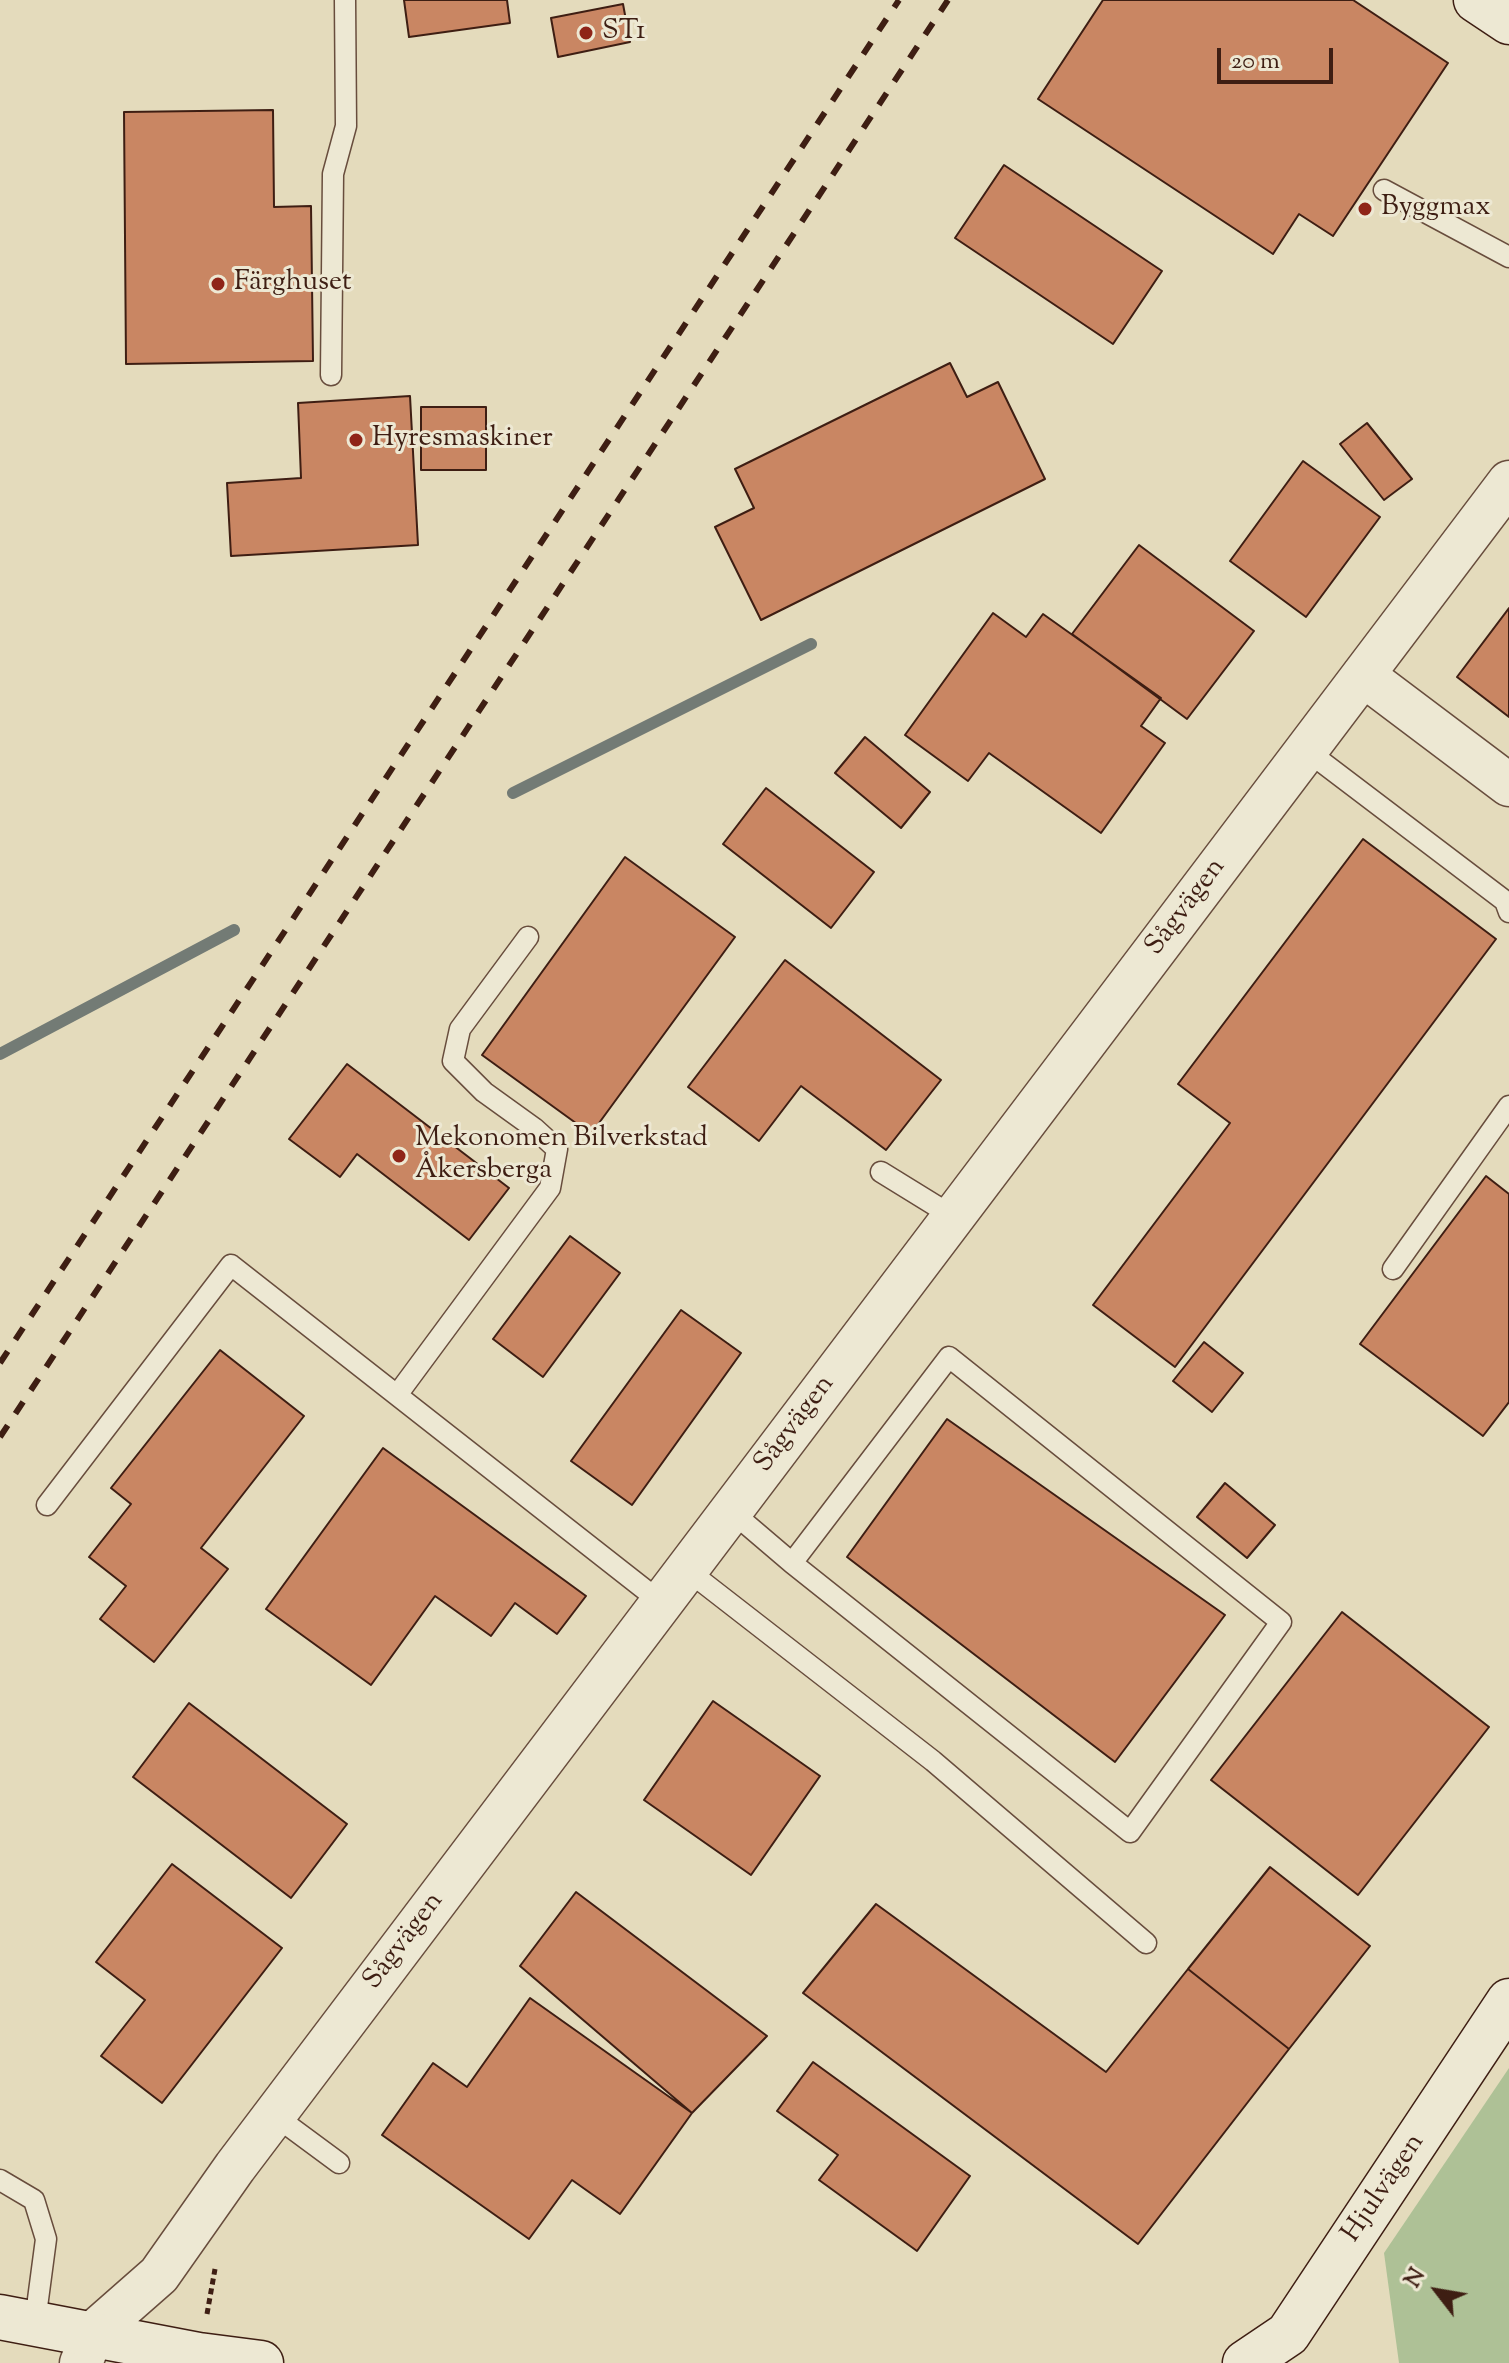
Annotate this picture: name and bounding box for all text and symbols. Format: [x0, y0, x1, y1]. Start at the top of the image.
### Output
place label: ST1 [602, 16, 645, 50]
marker: ST1 [577, 24, 595, 42]
scale bar [1221, 32, 1337, 82]
text: 20 m [1231, 45, 1280, 79]
place label: Byggmax [1381, 192, 1491, 226]
marker: Byggmax [1356, 200, 1374, 218]
place label: Färghuset [234, 267, 352, 301]
marker: Färghuset [209, 275, 227, 293]
place label: Hyresmaskiner [372, 423, 553, 457]
marker: Hyresmaskiner [347, 431, 365, 449]
street label: Sågvägen [1140, 853, 1234, 963]
place label: Mekonomen Bilverkstad Åkersberga [415, 1123, 708, 1189]
marker: Mekonomen Bilverkstad Åkersberga [390, 1147, 408, 1165]
street label: Sågvägen [749, 1370, 843, 1480]
street label: Sågvägen [358, 1887, 452, 1997]
street label: Hjulvägen [1336, 2128, 1434, 2250]
north arrow [1397, 2251, 1477, 2331]
text: N [1398, 2263, 1435, 2294]

